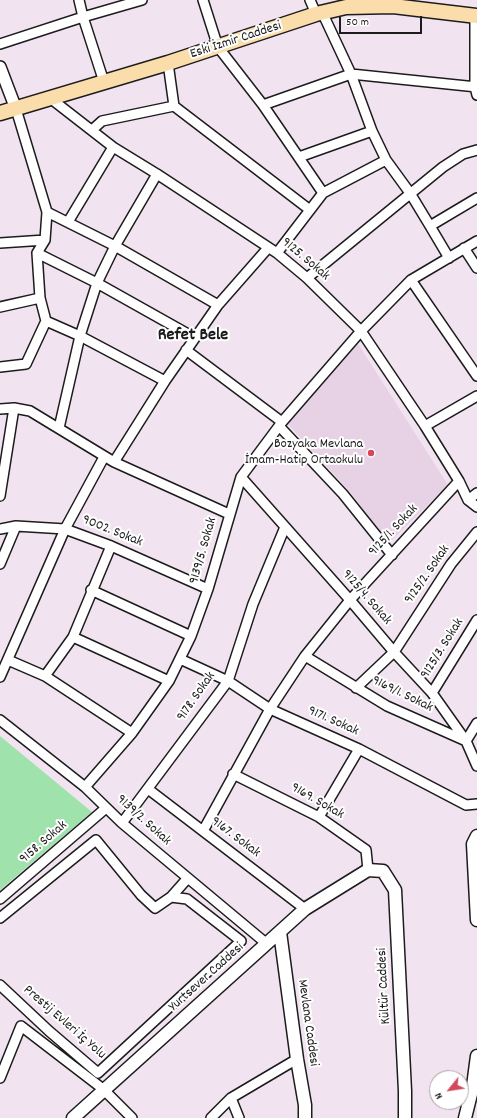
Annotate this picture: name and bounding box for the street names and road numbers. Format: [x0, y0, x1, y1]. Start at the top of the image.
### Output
street label: Eski İzmir Caddesi [188, 18, 284, 64]
street label: 9125. Sokak [277, 235, 333, 285]
street label: 9125/1. Sokak [366, 501, 422, 561]
street label: 9002. Sokak [79, 512, 145, 552]
street label: 9139/5. Sokak [186, 516, 222, 586]
street label: 9125/2. Sokak [402, 542, 454, 608]
street label: 9125/4. Sokak [337, 567, 395, 629]
street label: 9125/3. Sokak [418, 616, 468, 682]
street label: 9178. Sokak [174, 669, 220, 725]
street label: 9169/1. Sokak [369, 673, 435, 717]
street label: 9171. Sokak [305, 703, 361, 741]
street label: 9169. Sokak [287, 780, 347, 824]
street label: 9139/2. Sokak [112, 792, 174, 850]
street label: 9167. Sokak [207, 814, 263, 862]
street label: 9158. Sokak [17, 818, 71, 868]
street label: Yurtsever Caddesi [166, 940, 248, 1016]
street label: Kültür Caddesi [375, 947, 395, 1025]
street label: Mevlana Caddesi [293, 978, 321, 1068]
street label: Prestij Evleri İç Yolu [19, 982, 109, 1064]

